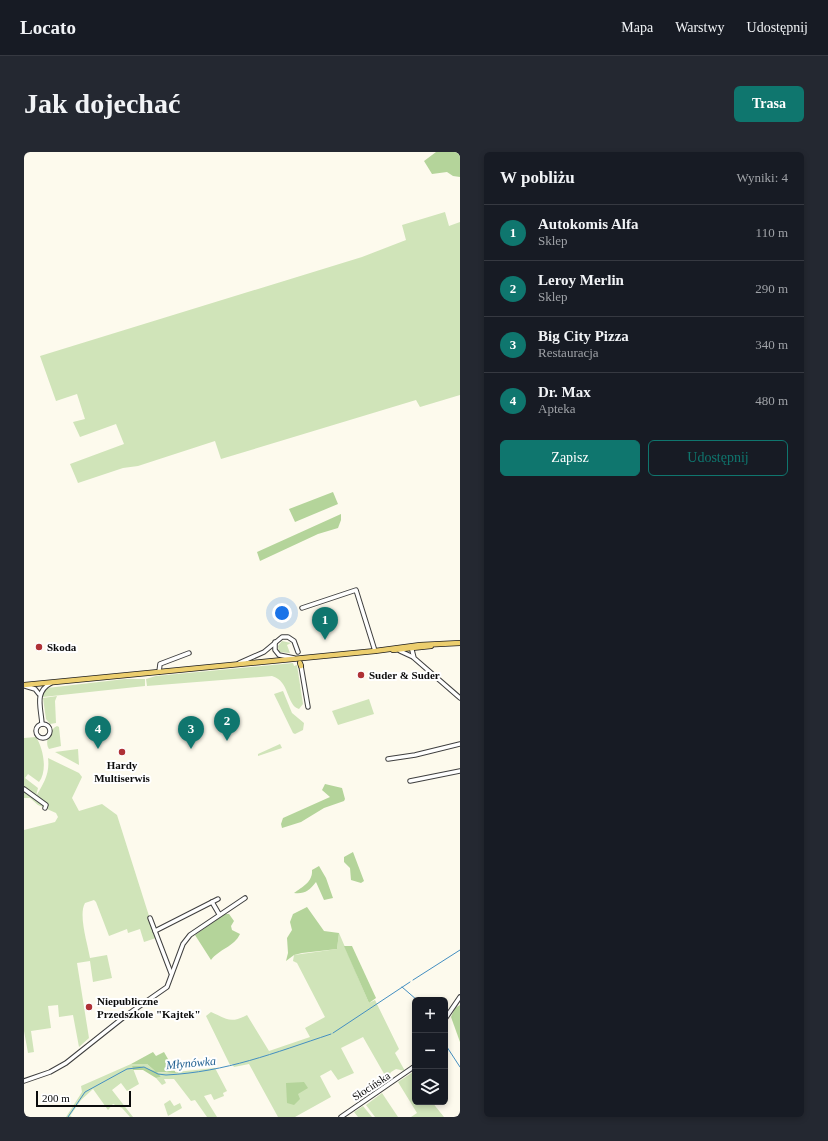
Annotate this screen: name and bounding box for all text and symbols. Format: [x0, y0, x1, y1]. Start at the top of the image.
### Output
text: Locato [20, 17, 76, 38]
text: Mapa [621, 20, 653, 35]
text: Warstwy [675, 20, 725, 35]
text: Udostępnij [747, 20, 808, 35]
button: Trasa [734, 86, 804, 122]
text: Jak dojechać [24, 88, 180, 119]
text: W pobliżu [500, 168, 575, 187]
text: Wyniki: 4 [736, 170, 788, 185]
text: Autokomis Alfa [538, 216, 638, 232]
text: 1 [510, 225, 516, 240]
text: 110 m [756, 225, 788, 240]
text: Sklep [538, 233, 568, 248]
text: Leroy Merlin [538, 272, 624, 288]
text: 2 [510, 281, 516, 296]
text: 290 m [755, 281, 788, 296]
text: Sklep [538, 289, 568, 304]
text: Big City Pizza [538, 328, 629, 344]
text: 3 [510, 337, 516, 352]
text: 340 m [755, 337, 788, 352]
text: Restauracja [538, 345, 599, 360]
text: Dr. Max [538, 384, 591, 400]
text: 4 [510, 393, 516, 408]
text: 480 m [755, 393, 788, 408]
text: Apteka [538, 401, 576, 416]
button: Zapisz [500, 440, 640, 476]
button: Udostępnij [648, 440, 788, 476]
your location [272, 603, 292, 623]
pin: 1 [312, 607, 338, 640]
place label: Skoda [47, 641, 77, 653]
marker: Skoda [34, 642, 44, 652]
place label: Suder & Suder [369, 669, 440, 681]
marker: Suder & Suder [356, 670, 366, 680]
pin: 2 [214, 708, 240, 741]
pin: 4 [85, 716, 111, 749]
pin: 3 [178, 716, 204, 749]
marker: Hardy Multiserwis [117, 747, 127, 757]
place label: Hardy Multiserwis [94, 759, 151, 784]
place label: Niepubliczne Przedszkole "Kajtek" [97, 995, 201, 1020]
map controls [412, 997, 448, 1105]
button: + [412, 997, 448, 1033]
marker: Niepubliczne Przedszkole "Kajtek" [84, 1002, 94, 1012]
button: − [412, 1033, 448, 1069]
water label: Młynówka [164, 1054, 217, 1072]
street label: Słocińska [350, 1069, 392, 1103]
button: layers [412, 1069, 448, 1105]
scale bar [36, 1089, 131, 1108]
text: 200 m [42, 1092, 70, 1104]

